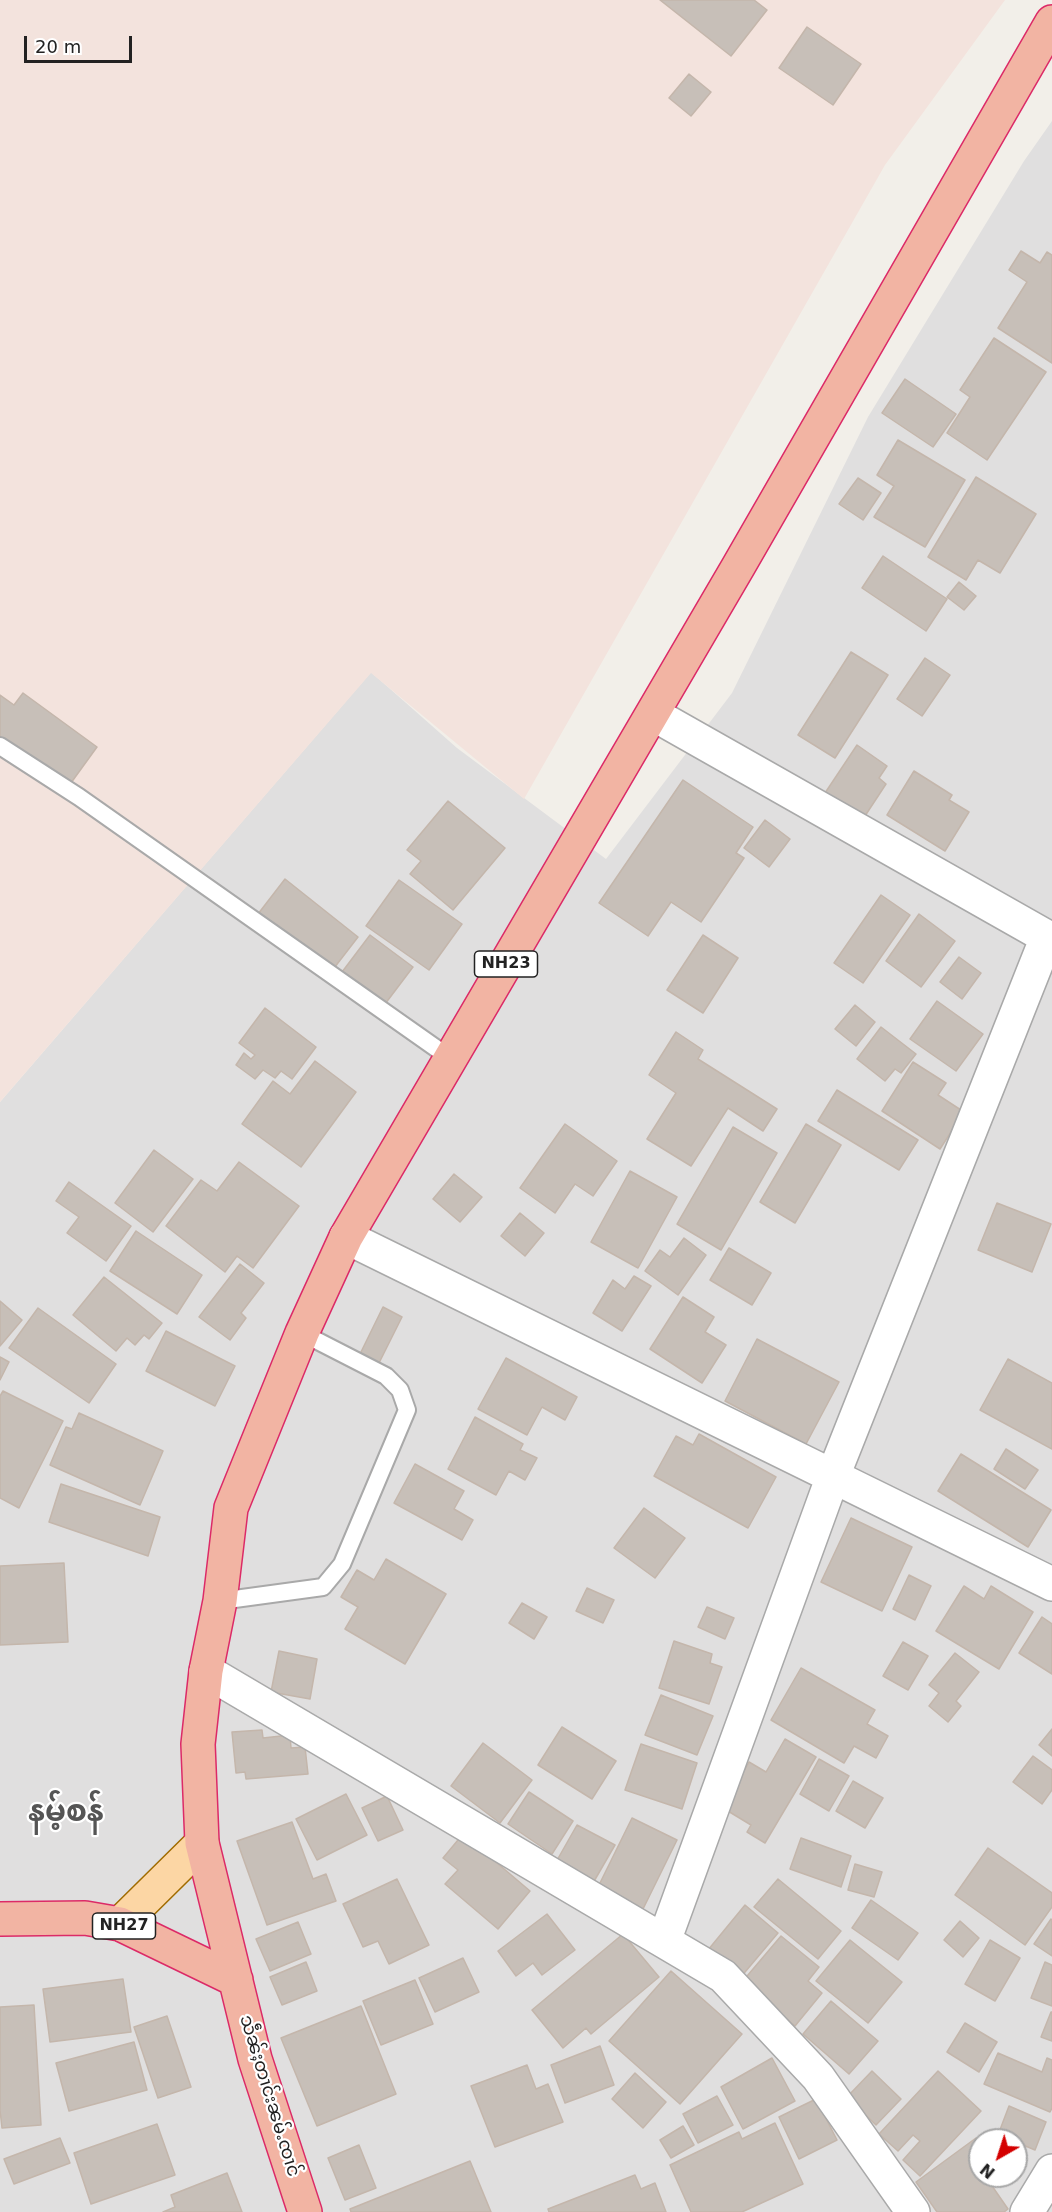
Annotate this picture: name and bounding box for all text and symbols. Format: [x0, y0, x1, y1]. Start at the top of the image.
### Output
scale bar [27, 24, 135, 62]
text: 20 m [35, 36, 81, 57]
road number: NH23 [474, 951, 538, 977]
district label: နမ့်စန် [28, 1795, 104, 1831]
road number: NH27 [92, 1913, 156, 1939]
street label: သဵၼ်ႈတၢင်းၼမ်ႉၸၢင် [234, 2013, 304, 2179]
north arrow [968, 2128, 1028, 2188]
text: N [976, 2159, 999, 2182]

